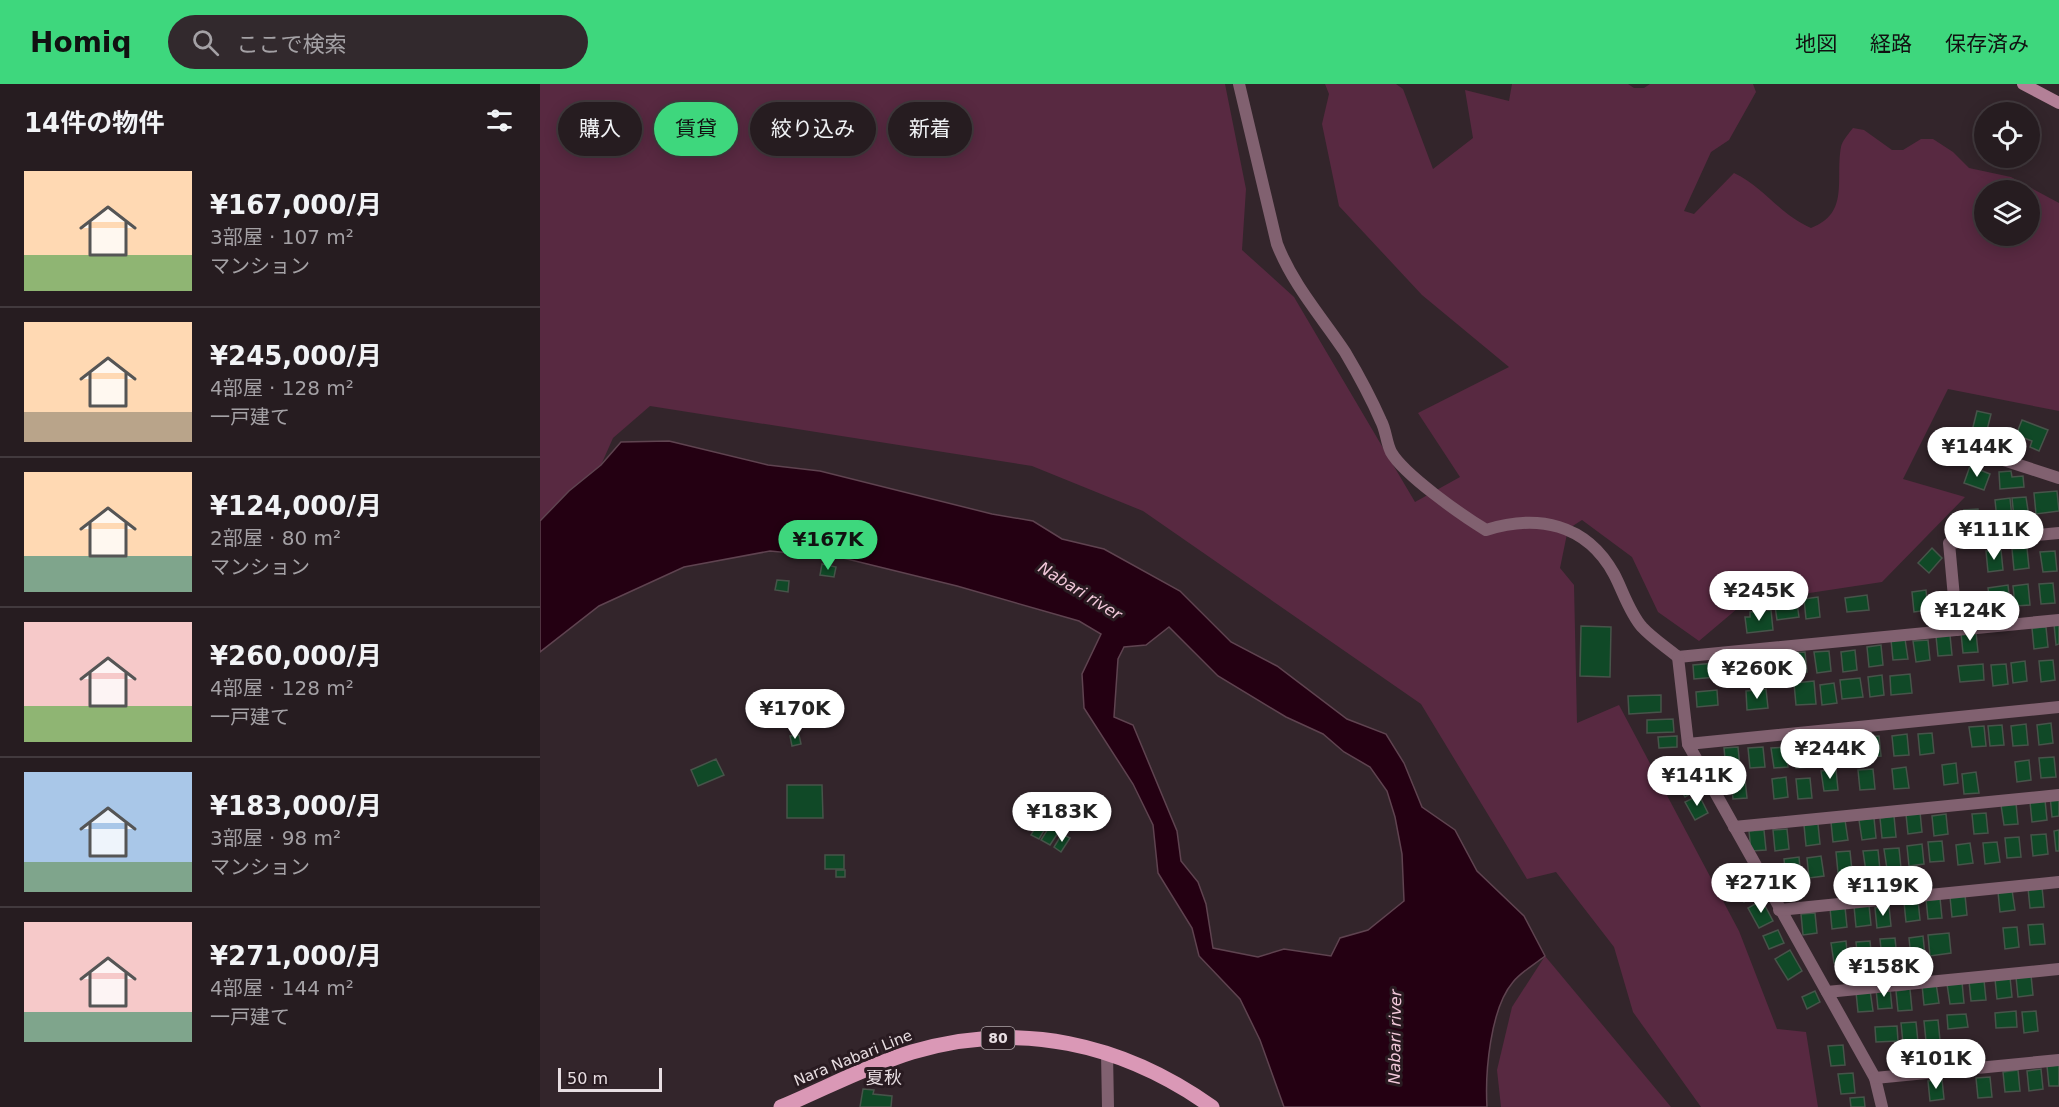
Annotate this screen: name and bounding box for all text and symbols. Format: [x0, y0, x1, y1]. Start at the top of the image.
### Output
search box [168, 15, 588, 69]
text: Homiq [30, 26, 132, 59]
icon: search [189, 26, 222, 59]
text: ここで検索 [237, 32, 347, 57]
text: 地図 [1795, 32, 1837, 56]
text: 経路 [1870, 32, 1912, 56]
text: 保存済み [1945, 32, 2029, 56]
chip: 購入 [558, 102, 642, 156]
chip: 賃貸 [654, 102, 738, 156]
chip: 絞り込み [750, 102, 876, 156]
chip: 新着 [888, 102, 972, 156]
map controls [1974, 102, 2040, 246]
button: locate [1974, 102, 2040, 168]
icon: filters [483, 104, 516, 137]
text: 14件の物件 [24, 108, 164, 138]
button: layers [1974, 180, 2040, 246]
text: ¥167,000/月 [210, 190, 382, 220]
icon: home [72, 195, 144, 267]
text: 3部屋 · 107 m² [210, 225, 354, 249]
text: マンション [210, 254, 310, 278]
text: ¥245,000/月 [210, 341, 382, 371]
icon: home [72, 346, 144, 418]
text: 4部屋 · 128 m² [210, 376, 354, 400]
text: 一戸建て [210, 405, 290, 429]
pin: ¥144K [1935, 427, 2019, 478]
text: ¥144K [1941, 434, 2013, 458]
text: ¥124,000/月 [210, 491, 382, 521]
icon: home [72, 496, 144, 568]
pin: ¥111K [1952, 510, 2036, 561]
text: ¥111K [1958, 517, 2030, 541]
pin: ¥167K [786, 520, 870, 571]
text: 2部屋 · 80 m² [210, 526, 341, 550]
text: ¥167K [792, 527, 864, 551]
text: マンション [210, 555, 310, 579]
water label: Nabari river [1035, 558, 1126, 625]
pin: ¥245K [1717, 571, 1801, 622]
text: ¥245K [1723, 578, 1795, 602]
pin: ¥124K [1928, 591, 2012, 642]
text: ¥124K [1934, 598, 2006, 622]
text: ¥260,000/月 [210, 641, 382, 671]
icon: home [72, 646, 144, 718]
pin: ¥260K [1715, 649, 1799, 700]
text: ¥260K [1721, 656, 1793, 680]
text: 4部屋 · 128 m² [210, 676, 354, 700]
pin: ¥170K [753, 689, 837, 740]
text: ¥170K [759, 696, 831, 720]
text: 一戸建て [210, 705, 290, 729]
pin: ¥244K [1788, 729, 1872, 780]
text: ¥244K [1794, 736, 1866, 760]
pin: ¥141K [1655, 756, 1739, 807]
text: ¥141K [1661, 763, 1733, 787]
text: ¥183,000/月 [210, 791, 382, 821]
pin: ¥183K [1020, 792, 1104, 843]
icon: home [72, 796, 144, 868]
text: ¥183K [1026, 799, 1098, 823]
text: 3部屋 · 98 m² [210, 826, 341, 850]
text: マンション [210, 855, 310, 879]
pin: ¥271K [1719, 863, 1803, 914]
pin: ¥119K [1841, 866, 1925, 917]
text: ¥271K [1725, 870, 1797, 894]
text: ¥119K [1847, 873, 1919, 897]
text: ¥271,000/月 [210, 941, 382, 971]
icon: home [72, 946, 144, 1018]
pin: ¥158K [1842, 947, 1926, 998]
text: ¥158K [1848, 954, 1920, 978]
text: 4部屋 · 144 m² [210, 976, 354, 1000]
water label: Nabari river [1385, 988, 1405, 1085]
text: 一戸建て [210, 1005, 290, 1029]
street label: Nara Nabari Line [791, 1026, 915, 1090]
road number: 80 [982, 1027, 1014, 1049]
pin: ¥101K [1894, 1039, 1978, 1090]
text: ¥101K [1900, 1046, 1972, 1070]
scale bar [558, 1065, 662, 1092]
district label: 夏秋 [866, 1067, 902, 1088]
text: 50 m [567, 1069, 608, 1088]

